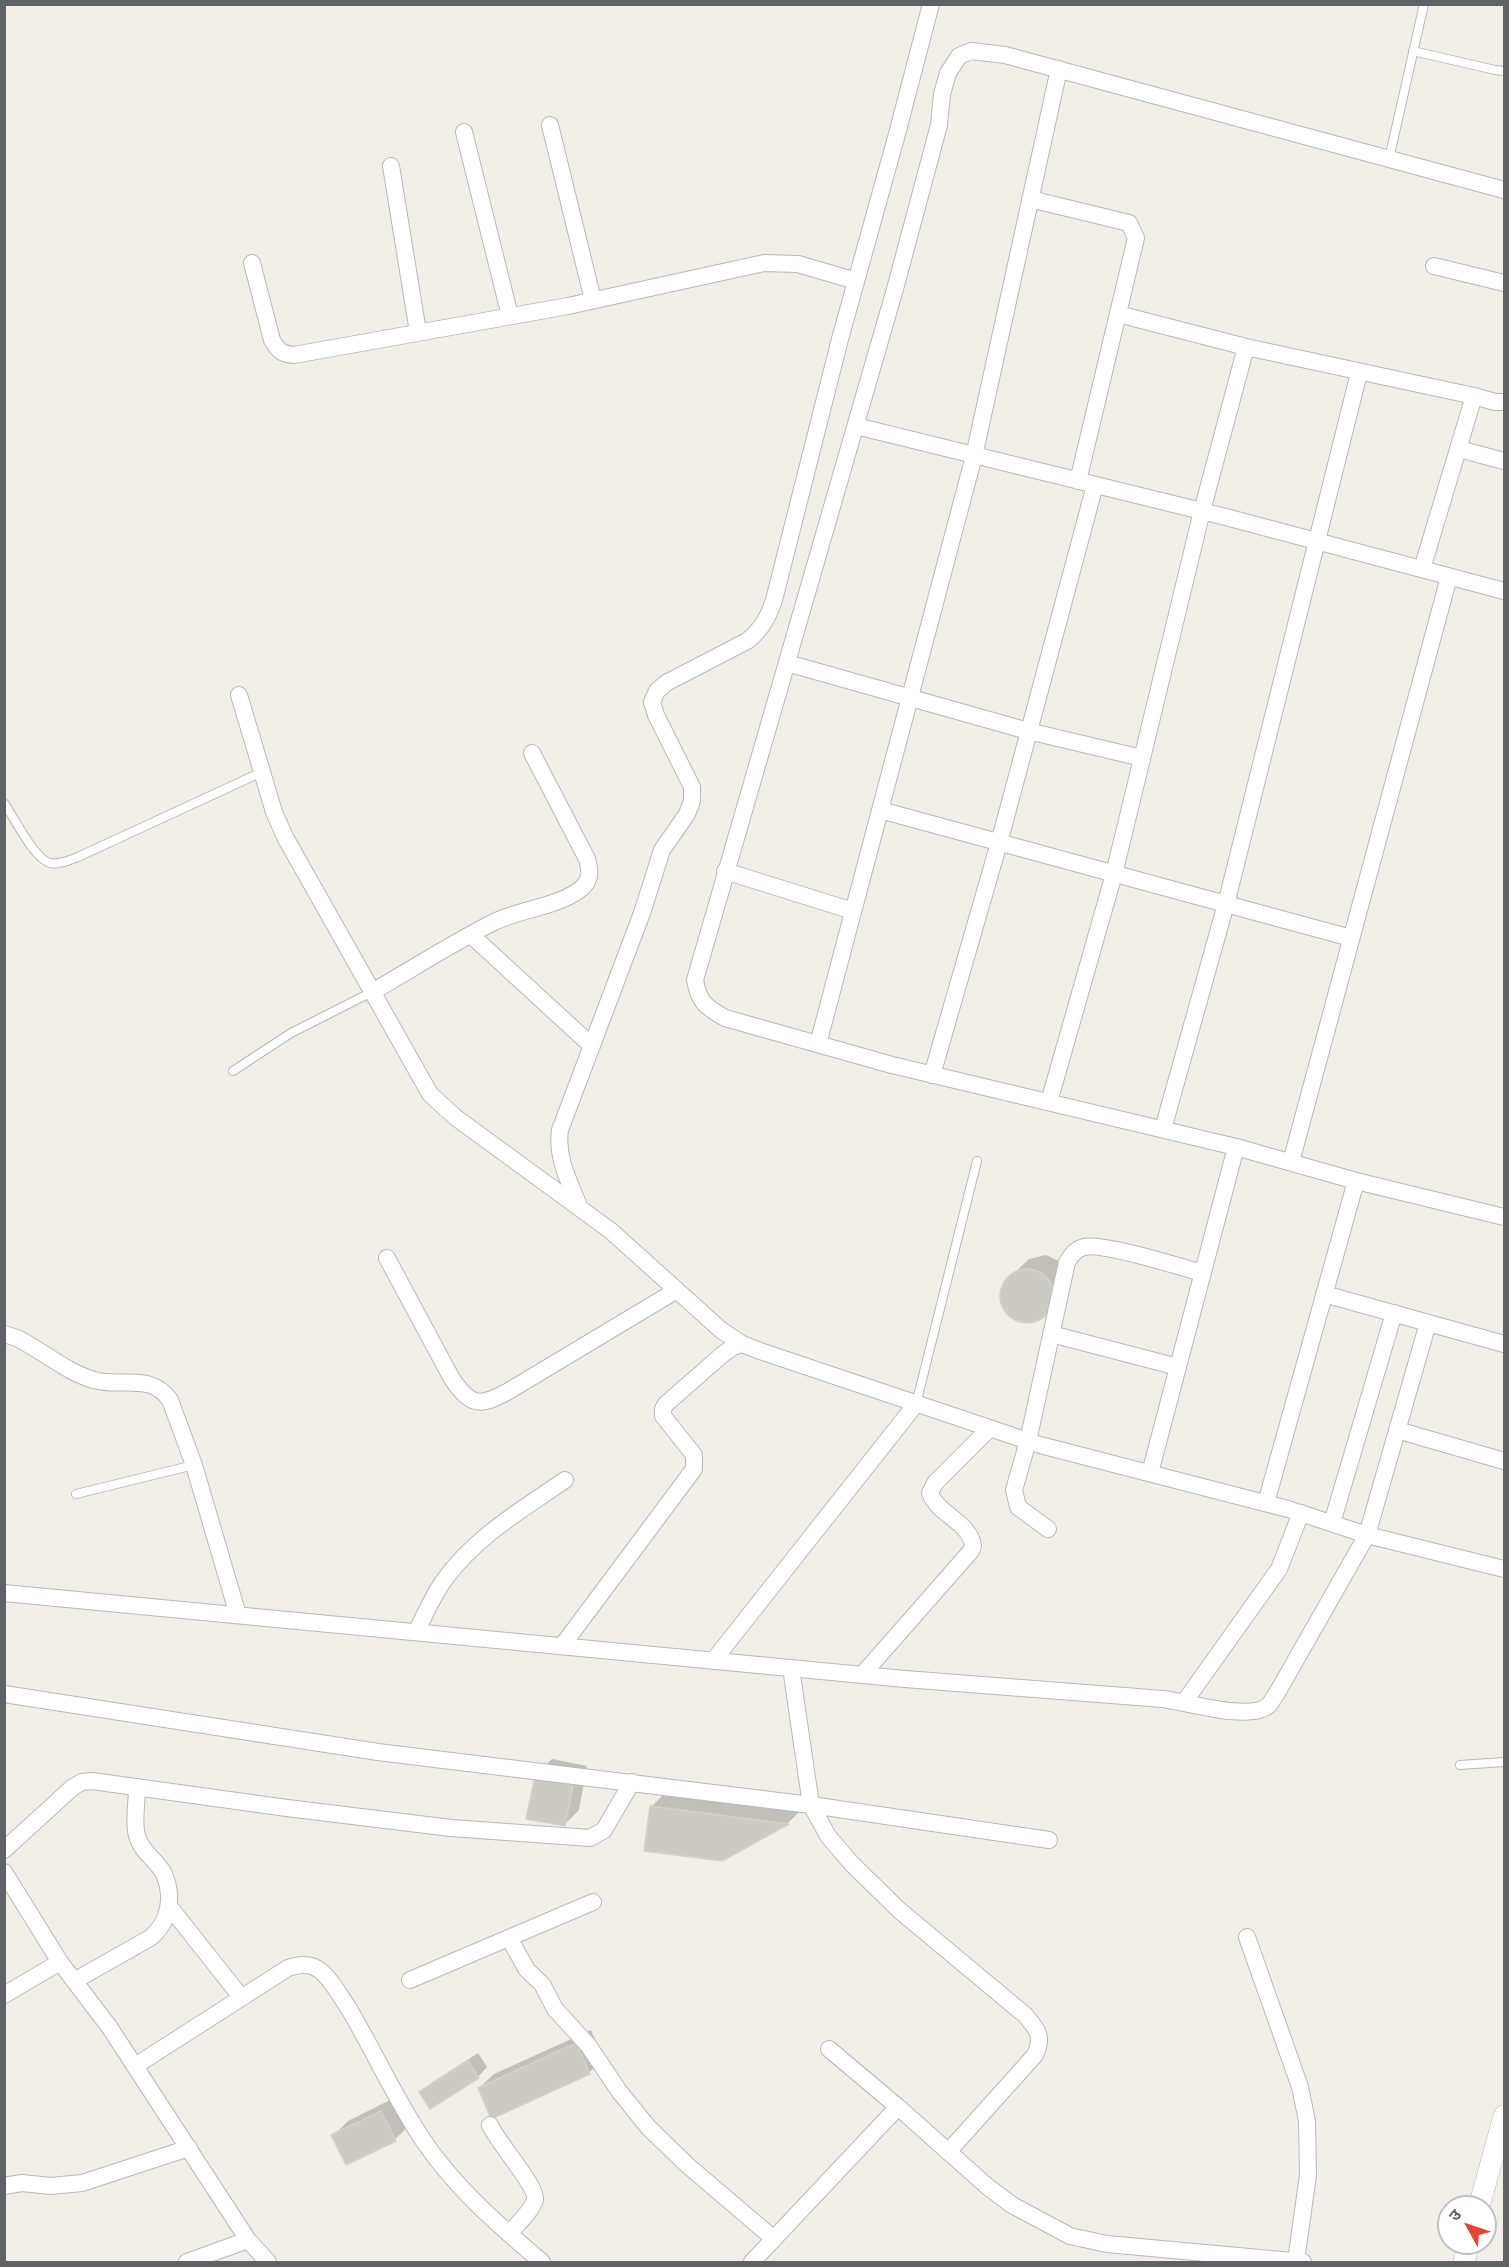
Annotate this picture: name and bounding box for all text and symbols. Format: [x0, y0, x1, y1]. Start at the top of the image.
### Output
north arrow [1437, 2195, 1497, 2255]
text: उ [1444, 2205, 1465, 2225]

